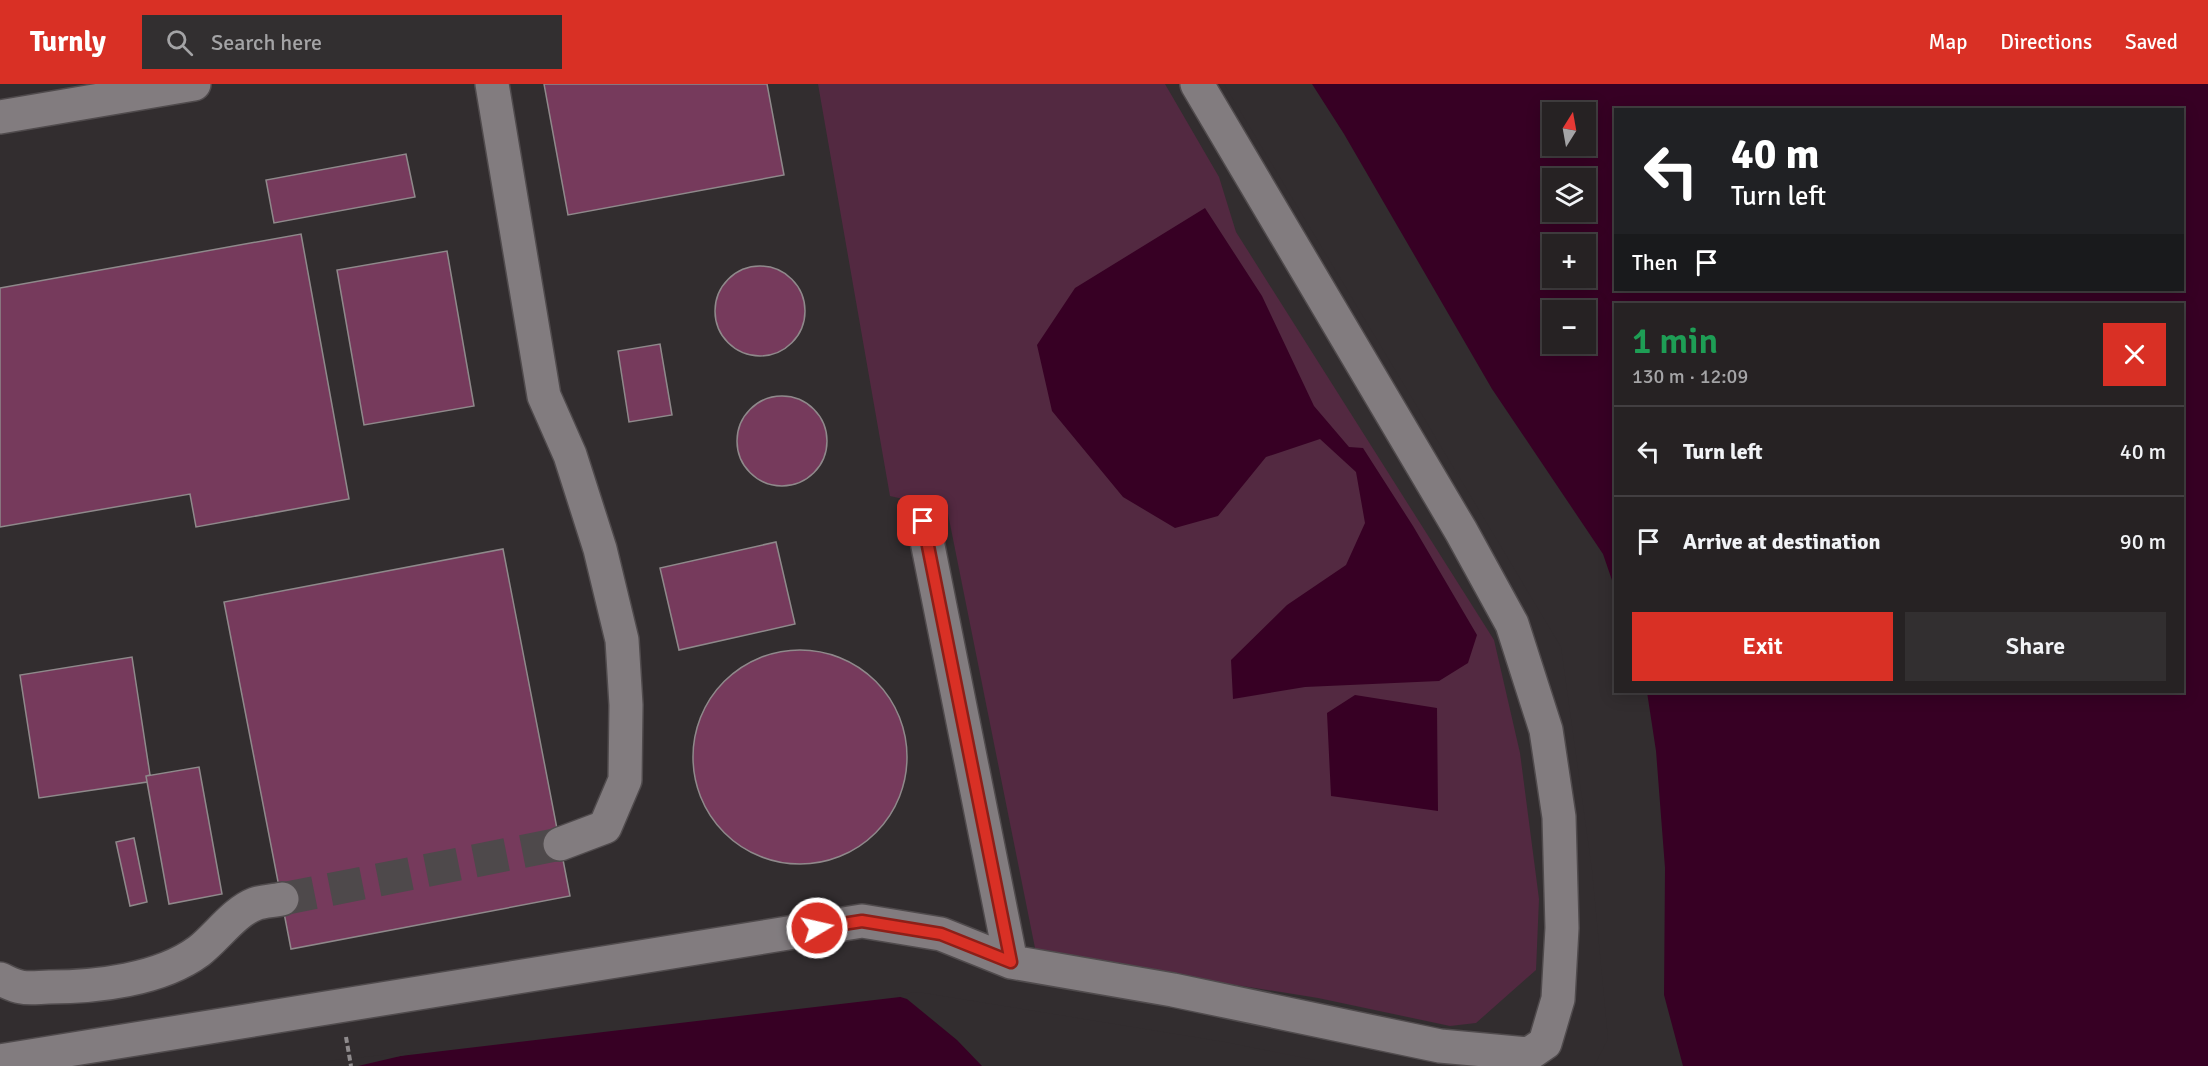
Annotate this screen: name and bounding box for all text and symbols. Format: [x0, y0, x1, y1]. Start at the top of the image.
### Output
search box [142, 15, 562, 69]
text: Turnly [30, 25, 106, 59]
icon: search [163, 26, 196, 59]
text: Search here [211, 29, 322, 56]
text: Map [1929, 29, 1967, 55]
text: Directions [2000, 29, 2092, 55]
text: Saved [2125, 29, 2178, 55]
north arrow [1542, 102, 1596, 156]
map controls [1542, 102, 1596, 354]
text: 40 m [1731, 129, 1820, 180]
icon: left [1632, 132, 1710, 210]
button: layers [1542, 168, 1596, 222]
text: Turn left [1731, 180, 1826, 213]
button: + [1542, 234, 1596, 288]
icon: arrive [1690, 246, 1723, 279]
text: Then [1632, 249, 1678, 276]
button: − [1542, 300, 1596, 354]
text: 1 min [1632, 319, 1718, 364]
button: close [2103, 323, 2166, 386]
text: 130 m · 12:09 [1632, 364, 1748, 389]
icon: left [1632, 435, 1665, 468]
text: Turn left [1683, 438, 1763, 465]
text: 40 m [2120, 438, 2166, 465]
pin [897, 495, 948, 546]
icon: arrive [906, 504, 939, 537]
icon: arrive [1632, 525, 1665, 558]
text: Arrive at destination [1683, 528, 1880, 555]
text: 90 m [2120, 528, 2166, 555]
button: Exit [1632, 612, 1893, 681]
button: Share [1905, 612, 2166, 681]
position arrow [785, 896, 849, 960]

